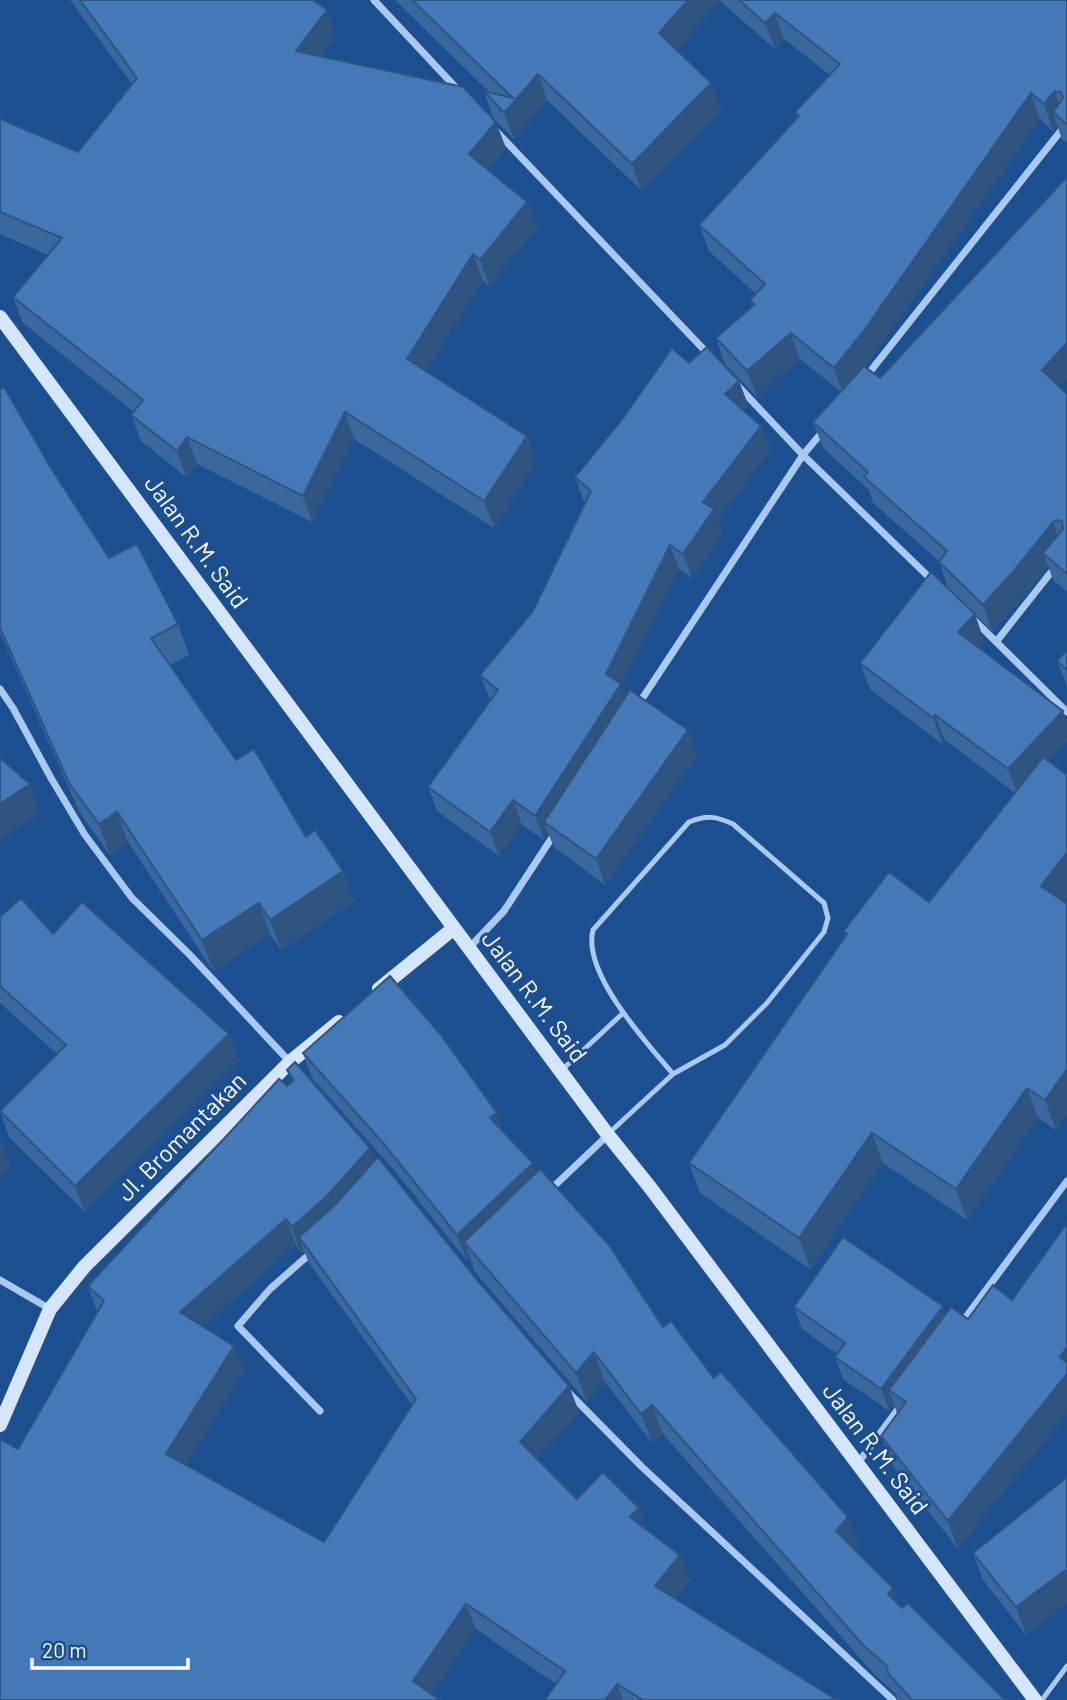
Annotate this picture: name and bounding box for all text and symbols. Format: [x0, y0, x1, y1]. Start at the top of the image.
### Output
street label: Jalan R.M. Said [139, 469, 255, 613]
street label: Jalan R.M. Said [476, 925, 594, 1068]
street label: Jl. Bromantakan [110, 1065, 252, 1207]
street label: Jalan R.M. Said [817, 1377, 935, 1520]
scale bar [32, 1626, 187, 1670]
text: 20 m [42, 1637, 87, 1662]

